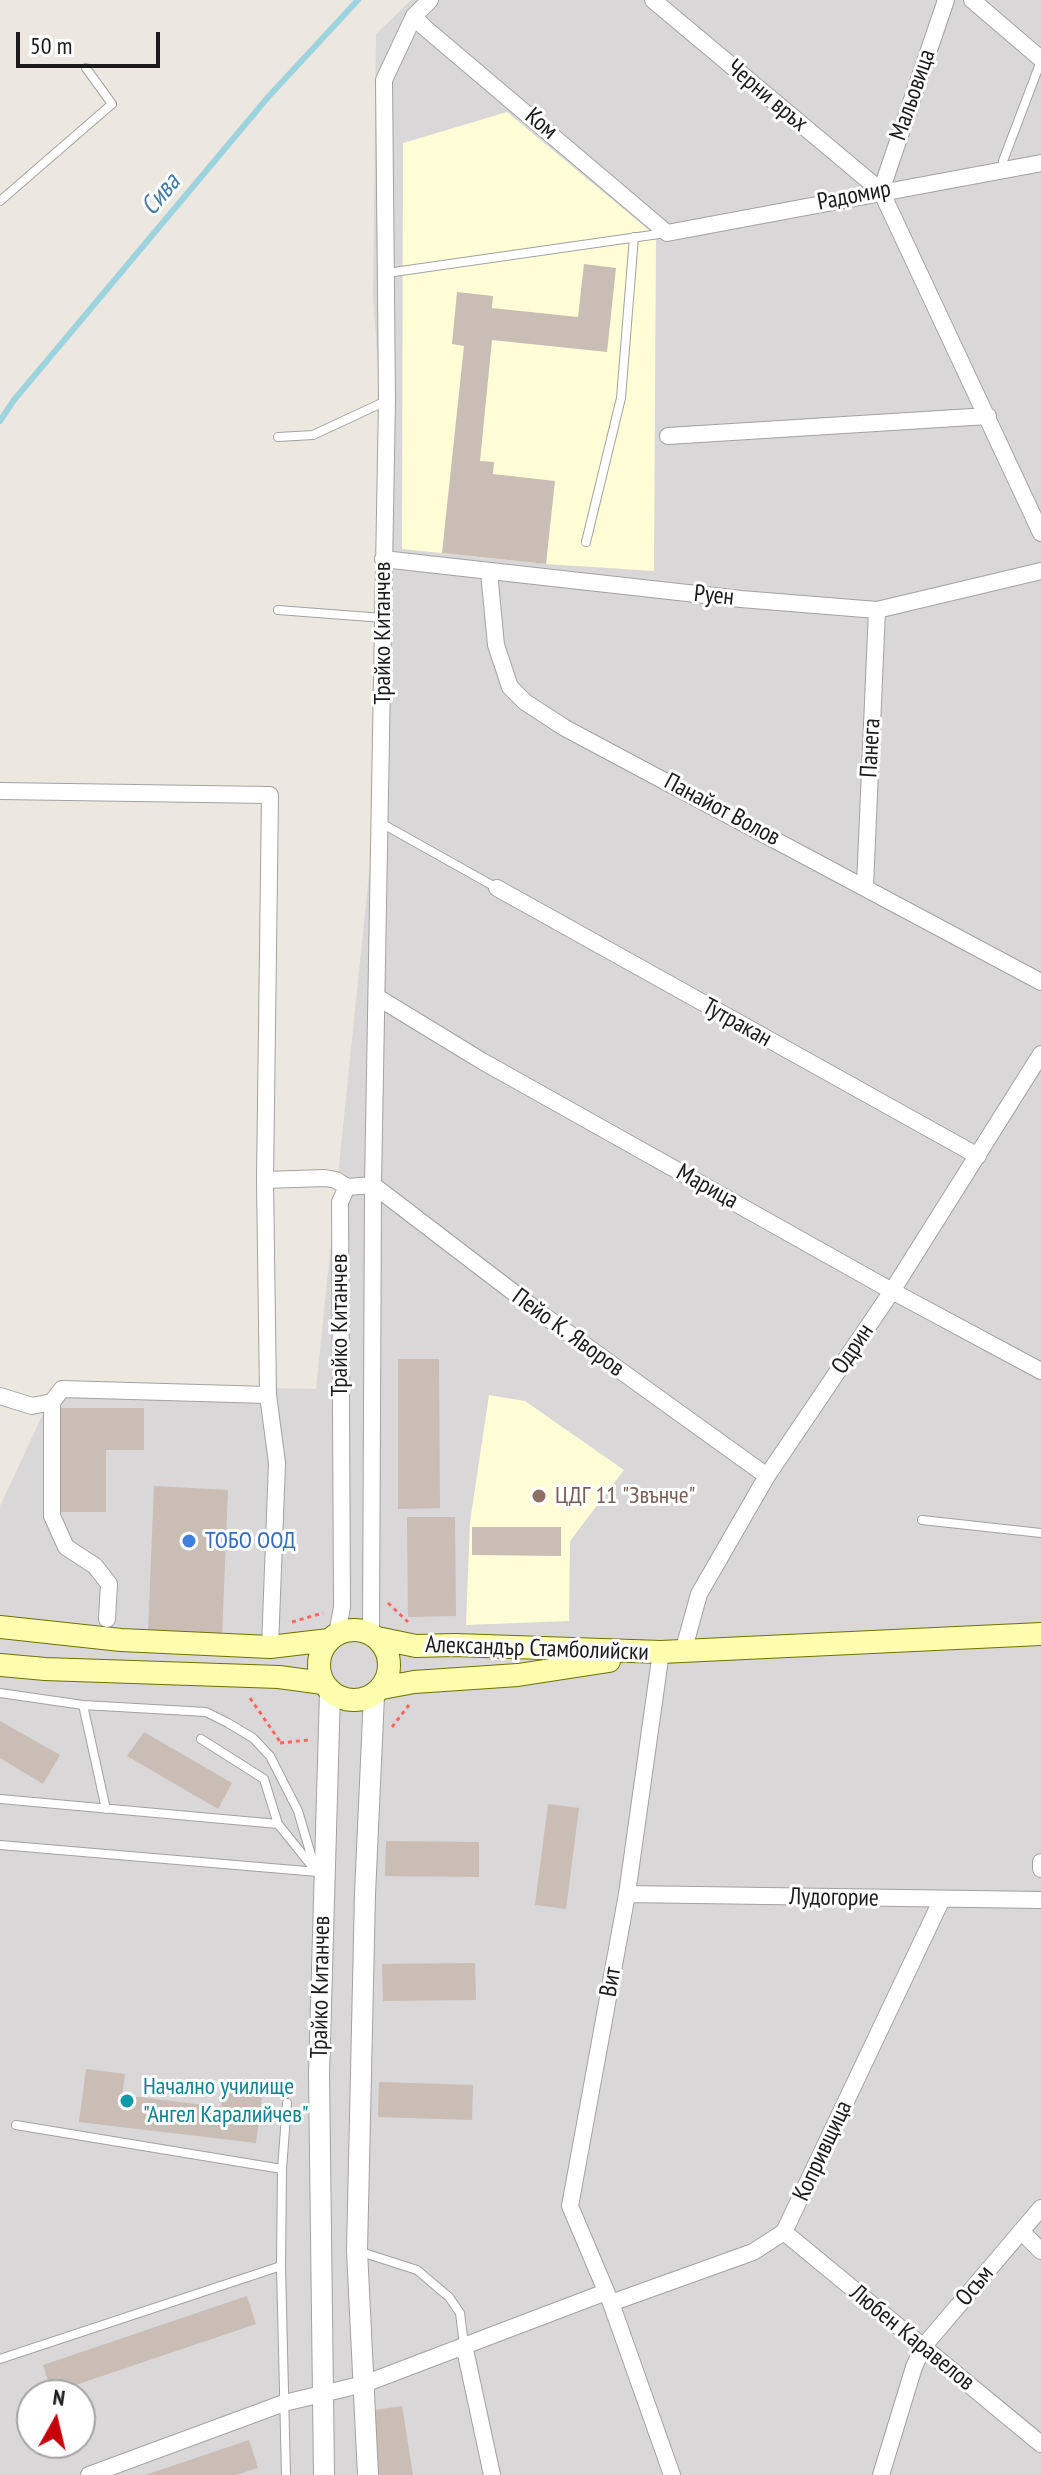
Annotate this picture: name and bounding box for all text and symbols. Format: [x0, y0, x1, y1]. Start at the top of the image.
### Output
scale bar [20, 16, 164, 66]
text: 50 m [30, 30, 72, 61]
street label: Мальовица [884, 46, 942, 144]
street label: Черни връх [721, 54, 813, 138]
street label: Ком [519, 102, 563, 146]
water label: Сива [135, 168, 187, 222]
street label: Радомир [815, 175, 893, 217]
street label: Трайко Китанчев [369, 562, 397, 704]
street label: Руен [693, 580, 735, 612]
street label: Панега [855, 718, 887, 778]
street label: Панайот Волов [659, 767, 785, 853]
street label: Тутракан [697, 992, 777, 1054]
street label: Марица [671, 1158, 743, 1216]
street label: Трайко Китанчев [326, 1254, 354, 1396]
street label: Пейо К. Яворов [506, 1283, 630, 1383]
street label: Одрин [826, 1318, 880, 1380]
place label: ЦДГ 11 "Звънче" [555, 1482, 695, 1510]
marker: ЦДГ 11 "Звънче" [530, 1487, 548, 1505]
place label: ТОБО ООД [205, 1527, 296, 1555]
marker: ТОБО ООД [180, 1532, 198, 1550]
street label: Александър Стамболийски [425, 1631, 649, 1667]
street label: Лудогорие [789, 1883, 879, 1913]
street label: Трайко Китанчев [305, 1915, 337, 2059]
street label: Вит [594, 1965, 628, 1999]
place label: Начално училище "Ангел Каралийчев" [143, 2073, 309, 2129]
marker: Начално училище "Ангел Каралийчев" [118, 2092, 136, 2110]
street label: Копривщица [787, 2096, 859, 2206]
street label: Осъм [950, 2260, 1000, 2312]
street label: Любен Каравелов [844, 2279, 980, 2397]
north arrow [16, 2379, 96, 2459]
text: N [51, 2383, 67, 2412]

